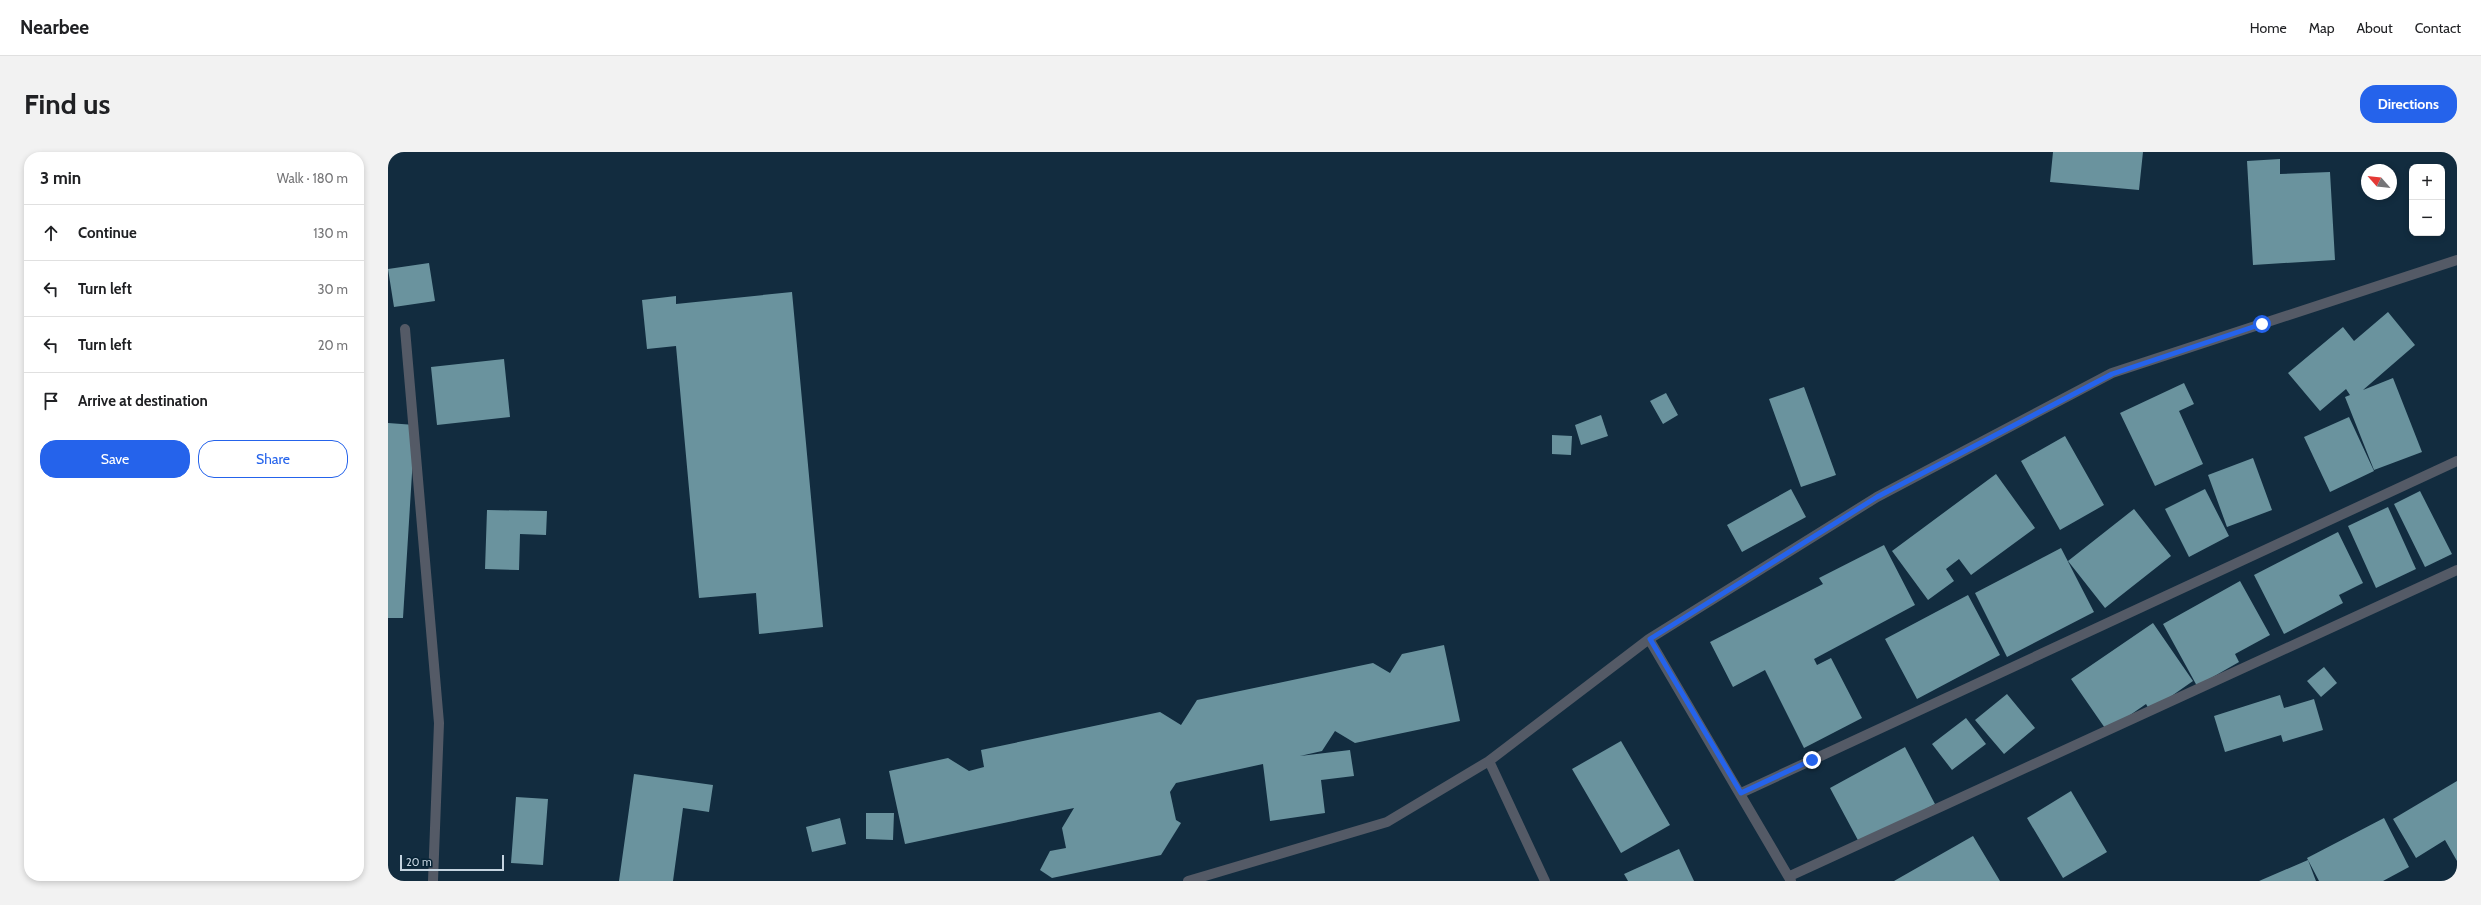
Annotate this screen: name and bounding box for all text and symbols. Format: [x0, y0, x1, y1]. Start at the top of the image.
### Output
text: Nearbee [20, 16, 89, 39]
text: Home [2250, 19, 2287, 37]
text: Map [2309, 19, 2334, 37]
text: About [2356, 19, 2393, 37]
text: Contact [2415, 19, 2461, 37]
button: Directions [2360, 85, 2457, 123]
text: Find us [24, 87, 110, 121]
north arrow [2361, 164, 2397, 200]
map controls [2409, 164, 2445, 236]
button: + [2409, 164, 2445, 200]
text: 3 min [40, 168, 81, 188]
text: Walk · 180 m [277, 170, 348, 186]
button: − [2409, 200, 2445, 236]
icon: ahead [40, 222, 62, 244]
text: Continue [78, 224, 137, 242]
text: 130 m [313, 225, 348, 241]
icon: left [40, 278, 62, 300]
text: Turn left [78, 280, 132, 298]
text: 30 m [318, 281, 348, 297]
route start [2253, 315, 2271, 333]
icon: left [40, 334, 62, 356]
text: Turn left [78, 336, 132, 354]
text: 20 m [318, 337, 348, 353]
icon: arrive [40, 390, 62, 412]
text: Arrive at destination [78, 392, 208, 410]
button: Save [40, 440, 190, 478]
button: Share [198, 440, 348, 478]
route end [1803, 751, 1821, 769]
scale bar [400, 853, 504, 872]
text: 20 m [406, 855, 432, 869]

